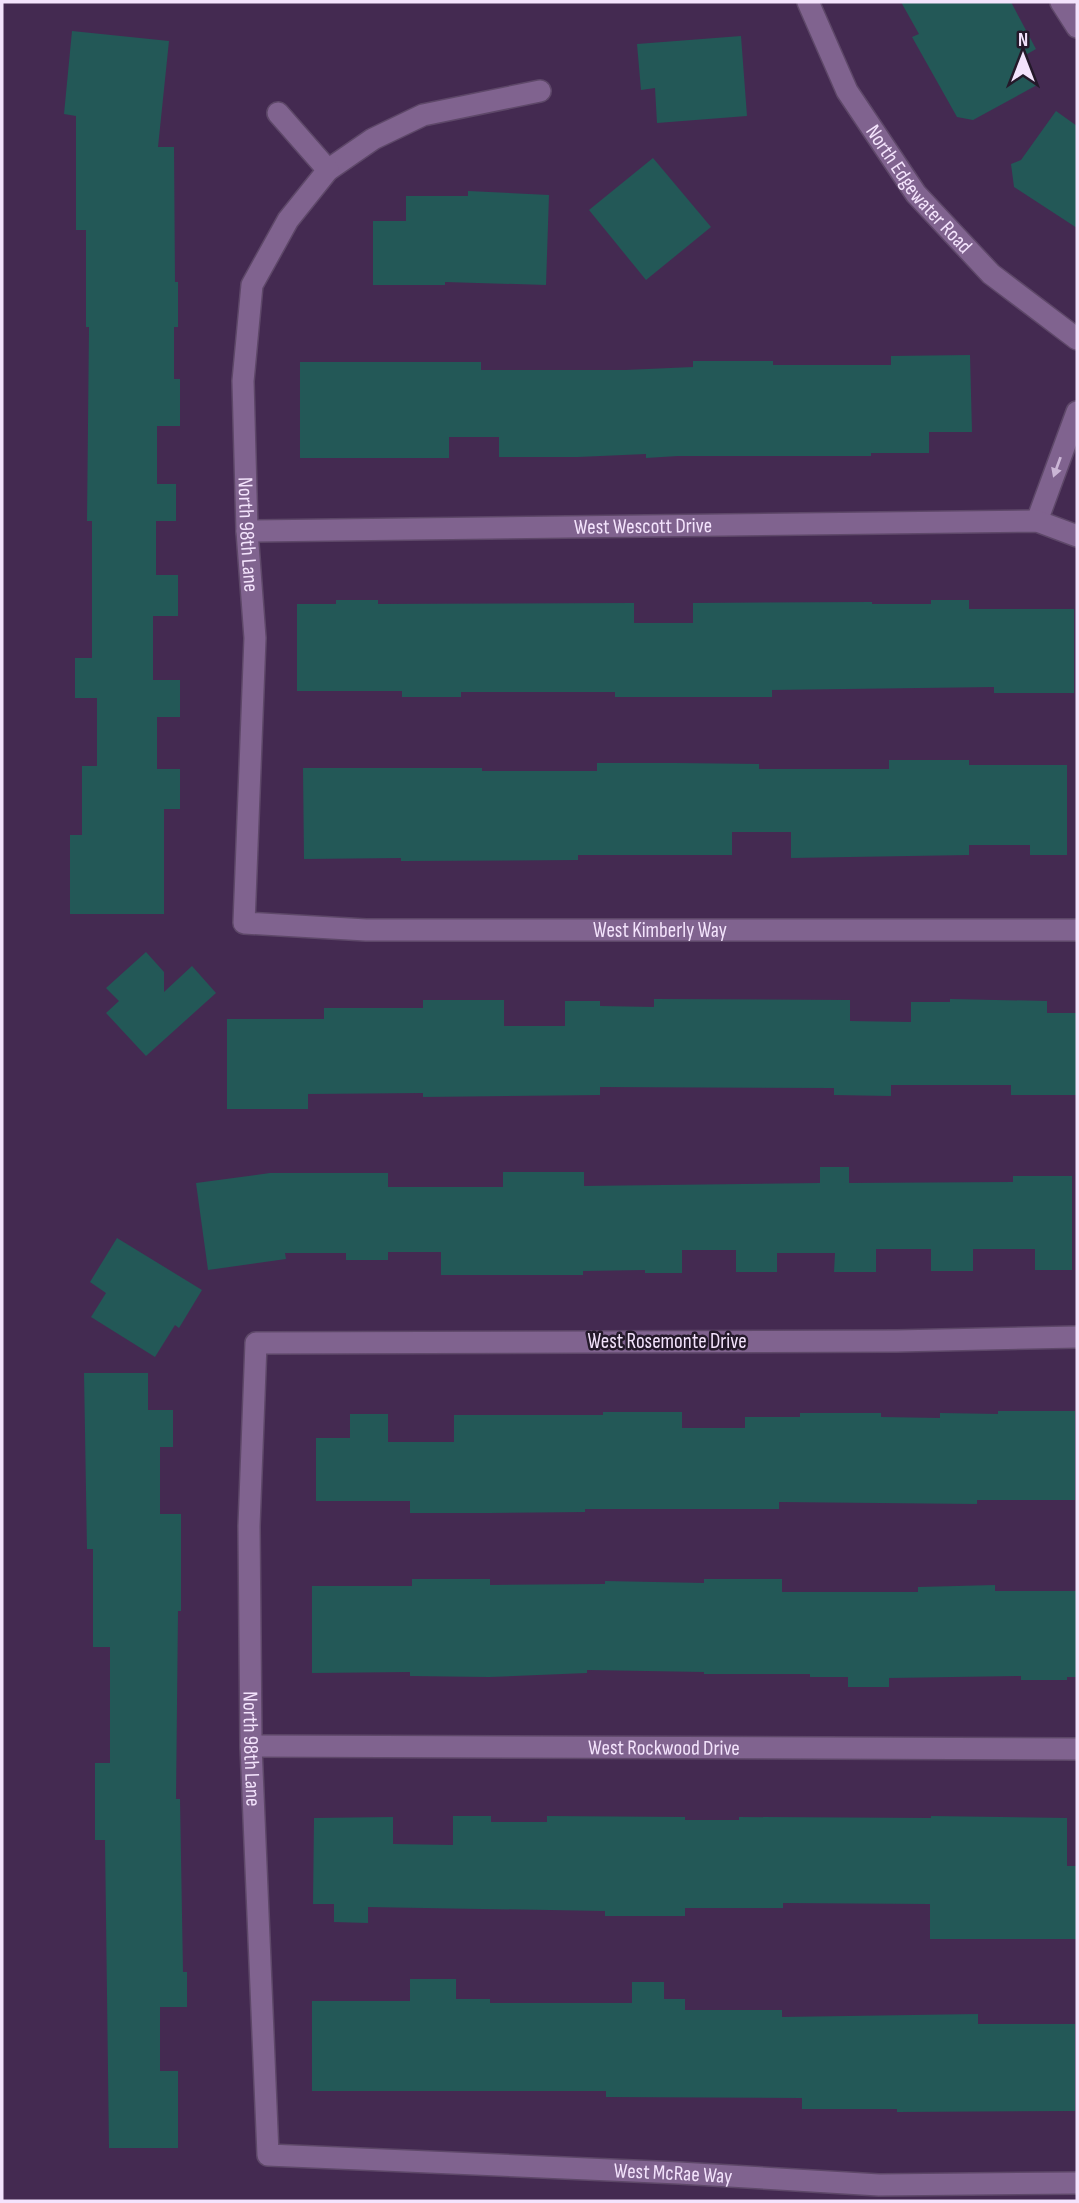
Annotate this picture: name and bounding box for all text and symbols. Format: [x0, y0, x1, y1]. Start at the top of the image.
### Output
north arrow [988, 21, 1058, 91]
text: N [1018, 29, 1028, 52]
street label: North Edgewater Road [861, 120, 977, 258]
one-way arrow [1051, 456, 1062, 477]
street label: North 98th Lane [233, 477, 264, 593]
street label: West Wescott Drive [574, 513, 712, 539]
street label: West Kimberly Way [593, 918, 727, 943]
street label: West Rosemonte Drive [587, 1329, 747, 1354]
street label: North 98th Lane [238, 1691, 266, 1807]
street label: West Rockwood Drive [588, 1735, 740, 1760]
street label: West McRae Way [613, 2158, 733, 2189]

